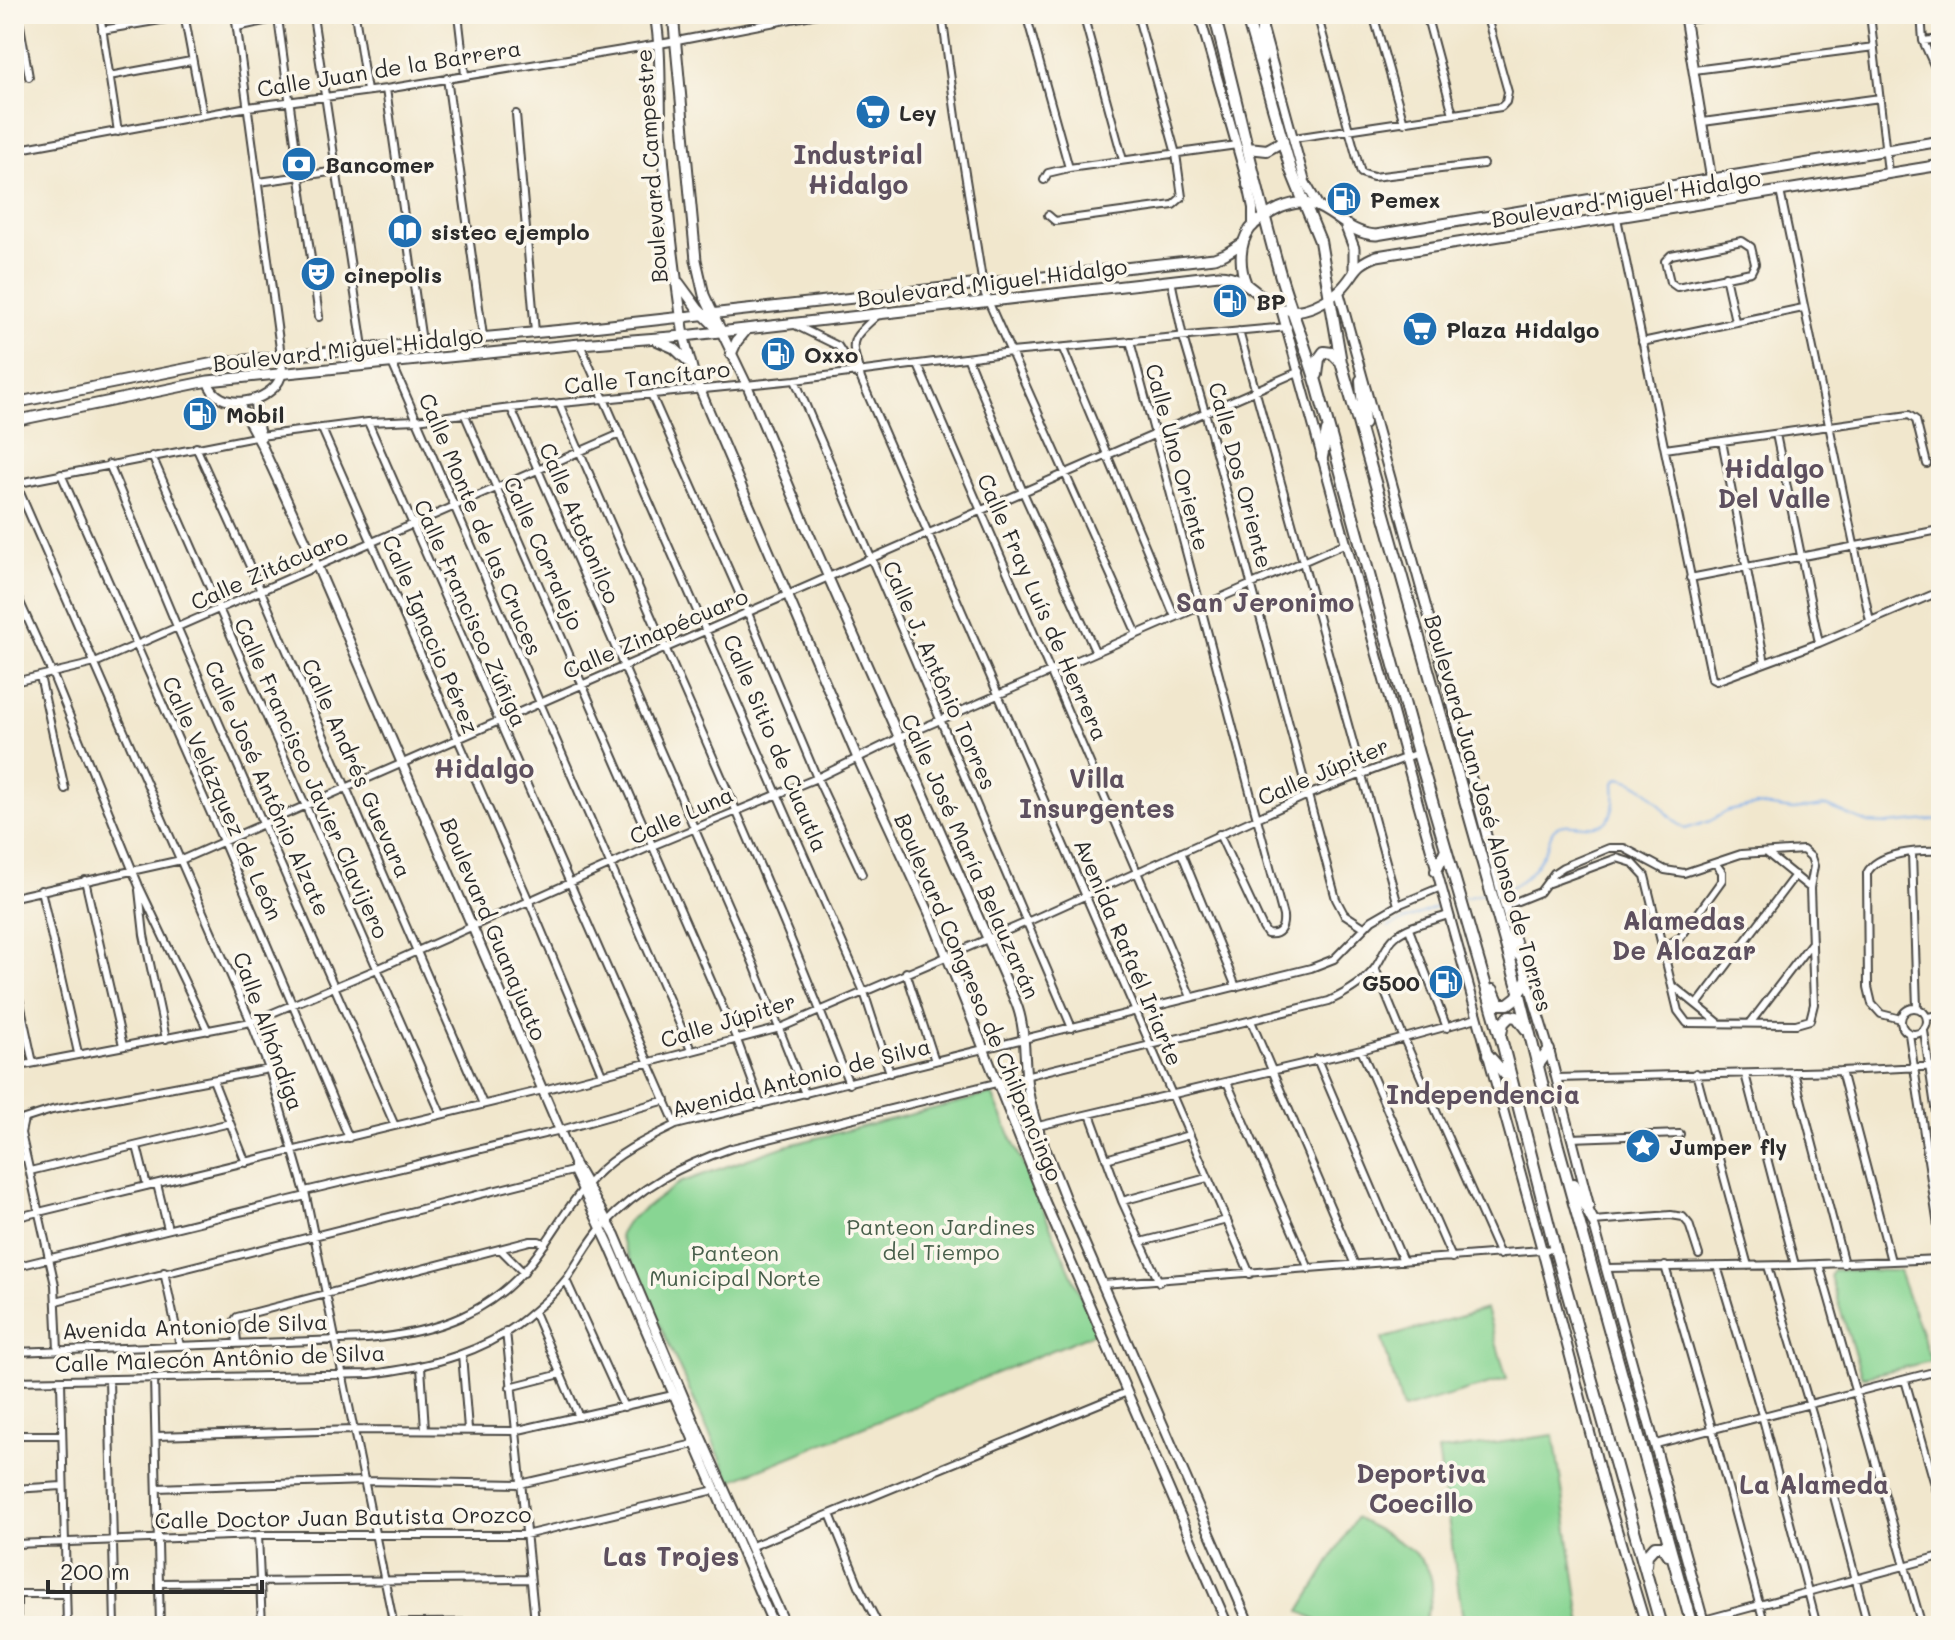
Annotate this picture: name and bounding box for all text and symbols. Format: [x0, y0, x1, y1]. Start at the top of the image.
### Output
street label: Calle Juan de la Barrera [255, 33, 523, 103]
street label: Boulevard Campestre [628, 48, 674, 284]
supermarket icon: Ley [854, 93, 892, 131]
place label: Ley [899, 98, 937, 127]
district label: Industrial Hidalgo [793, 137, 923, 201]
bank icon: Bancomer [280, 145, 318, 183]
place label: Bancomer [325, 150, 435, 179]
street label: Boulevard Miguel Hidalgo [1489, 162, 1763, 234]
fuel station icon: Pemex [1325, 180, 1363, 218]
place label: Pemex [1370, 185, 1440, 214]
library icon: sistec ejemplo [386, 212, 424, 250]
place label: sistec ejemplo [431, 217, 590, 246]
street label: Boulevard Miguel Hidalgo [855, 251, 1129, 313]
theatre icon: cinepolis [299, 255, 337, 293]
place label: cinepolis [344, 260, 442, 289]
fuel station icon: BP [1211, 282, 1249, 320]
place label: BP [1256, 287, 1286, 316]
supermarket icon: Plaza Hidalgo [1401, 310, 1439, 348]
place label: Plaza Hidalgo [1446, 315, 1599, 344]
street label: Boulevard Miguel Hidalgo [211, 320, 485, 378]
fuel station icon: Oxxo [759, 335, 797, 373]
place label: Oxxo [804, 340, 858, 369]
street label: Calle Tancítaro [563, 354, 731, 400]
street label: Calle Uno Oriente [1139, 360, 1217, 554]
street label: Calle Dos Oriente [1202, 379, 1280, 571]
street label: Calle Monte de las Cruces [413, 389, 549, 659]
fuel station icon: Mobil [181, 395, 219, 433]
place label: Mobil [226, 400, 285, 429]
street label: Calle Atotonilco [533, 438, 627, 608]
district label: Hidalgo Del Valle [1717, 451, 1831, 515]
street label: Calle Fray Luís de Herrera [971, 469, 1115, 745]
street label: Calle Corralejo [497, 472, 591, 634]
street label: Calle Francisco Zúñiga [408, 495, 534, 731]
street label: Calle Zitácuaro [186, 521, 352, 617]
street label: Calle Ignacio Pérez [376, 530, 486, 738]
street label: Calle J. Antônio Torres [876, 556, 1004, 794]
street label: Calle Zinapécuaro [558, 581, 752, 685]
district label: San Jeronimo [1176, 585, 1354, 619]
street label: Boulevard Juan José Alonso de Torres [1418, 611, 1560, 1015]
street label: Calle Francisco Javier Clavijero [228, 613, 396, 943]
street label: Calle Sitio de Cuautla [717, 630, 835, 856]
street label: Calle Andrés Guevara [295, 654, 419, 882]
street label: Calle José Antônio Alzate [198, 656, 338, 920]
street label: Calle Velázquez de León [156, 671, 290, 925]
street label: Calle José María Belauzarán [895, 709, 1047, 1003]
street label: Calle Júpiter [1253, 730, 1393, 812]
district label: Hidalgo [434, 751, 534, 785]
district label: Villa Insurgentes [1019, 761, 1175, 825]
street label: Calle Luna [625, 779, 737, 851]
street label: Boulevard Congreso de Chilpancingo [888, 809, 1070, 1185]
street label: Boulevard Guanajuato [434, 813, 554, 1045]
street label: Avenida Rafaél Iriarte [1068, 834, 1190, 1070]
district label: Alamedas De Alcazar [1612, 903, 1756, 967]
street label: Calle Alhóndiga [227, 948, 311, 1114]
fuel station icon: G500 [1427, 963, 1465, 1001]
place label: G500 [1362, 968, 1420, 997]
street label: Calle Júpiter [657, 986, 799, 1054]
street label: Avenida Antonio de Silva [669, 1031, 933, 1123]
district label: Independencia [1386, 1077, 1580, 1111]
place icon: Jumper fly [1624, 1127, 1662, 1165]
place label: Jumper fly [1669, 1132, 1787, 1161]
park label: Panteon Jardines del Tiempo [847, 1212, 1035, 1266]
park label: Panteon Municipal Norte [649, 1238, 821, 1292]
street label: Avenida Antonio de Silva [62, 1307, 328, 1345]
street label: Calle Malecón Antônio de Silva [54, 1338, 386, 1378]
district label: Deportiva Coecillo [1356, 1456, 1486, 1520]
district label: La Alameda [1739, 1467, 1889, 1501]
street label: Calle Doctor Juan Bautista Orozco [154, 1499, 532, 1535]
district label: Las Trojes [603, 1539, 739, 1573]
scale bar [48, 1544, 262, 1594]
text: 200 m [60, 1555, 130, 1586]

